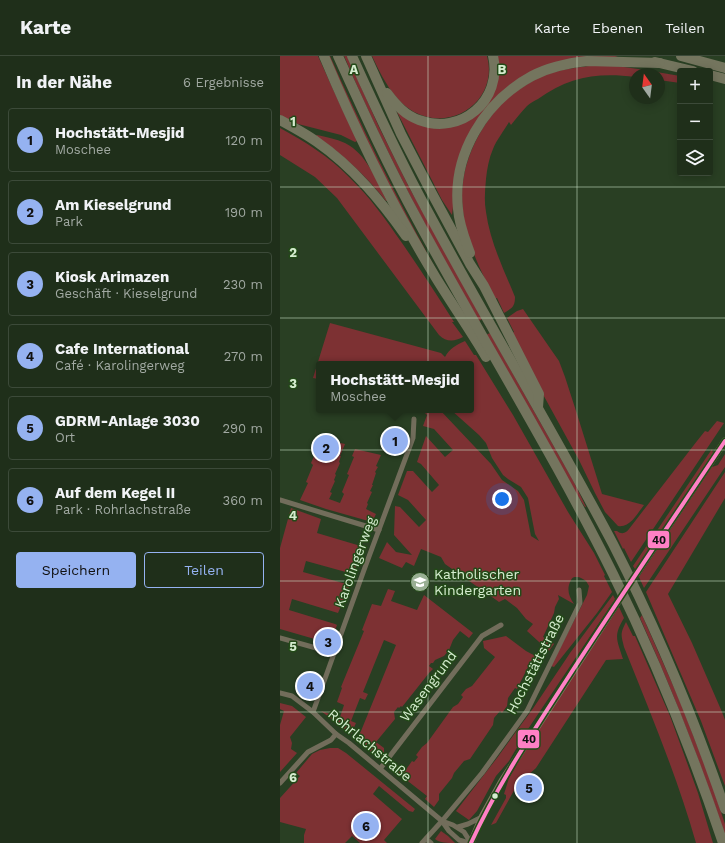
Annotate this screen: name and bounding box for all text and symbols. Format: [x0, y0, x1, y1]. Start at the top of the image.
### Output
text: Karte [20, 16, 71, 39]
text: Karte [534, 20, 570, 36]
text: Ebenen [592, 20, 643, 36]
text: Teilen [665, 20, 705, 36]
text: A [350, 62, 359, 77]
text: B [498, 62, 507, 77]
north arrow [629, 68, 665, 104]
map controls [677, 68, 713, 176]
button: + [677, 68, 713, 104]
text: In der Nähe [16, 72, 112, 92]
text: 6 Ergebnisse [183, 75, 264, 90]
button: − [677, 104, 713, 140]
text: 1 [290, 114, 296, 129]
text: Hochstätt-Mesjid [55, 124, 184, 142]
text: 1 [27, 133, 33, 148]
text: 120 m [225, 133, 263, 148]
button: layers [677, 140, 713, 176]
text: Moschee [55, 142, 111, 157]
text: Am Kieselgrund [55, 196, 171, 214]
text: 2 [26, 205, 34, 220]
text: 190 m [225, 205, 263, 220]
text: Park [55, 214, 83, 229]
text: 2 [289, 245, 297, 260]
text: Kiosk Arimazen [55, 268, 169, 286]
text: 3 [26, 277, 34, 292]
text: 230 m [223, 277, 263, 292]
text: Geschäft · Kieselgrund [55, 286, 197, 301]
text: Cafe International [55, 340, 189, 358]
text: 4 [26, 349, 34, 364]
text: 270 m [224, 349, 263, 364]
text: Café · Karolingerweg [55, 358, 184, 373]
popup [316, 361, 474, 413]
text: Hochstätt-Mesjid [330, 371, 460, 389]
text: 3 [289, 376, 297, 391]
text: Moschee [330, 389, 386, 404]
text: GDRM-Anlage 3030 [55, 412, 200, 430]
text: 5 [26, 421, 34, 436]
text: 290 m [222, 421, 263, 436]
pin: 1 [382, 426, 408, 456]
text: Ort [55, 430, 75, 445]
pin: 2 [313, 433, 339, 463]
text: Auf dem Kegel II [55, 484, 175, 502]
your location [492, 489, 512, 509]
text: 6 [26, 493, 34, 508]
text: 360 m [223, 493, 263, 508]
text: Park · Rohrlachstraße [55, 502, 191, 517]
text: 4 [289, 508, 298, 523]
street label: Karolingerweg [331, 514, 379, 610]
line badge: 40 [647, 530, 670, 549]
text: 40 [652, 534, 666, 547]
button: Speichern [16, 552, 136, 588]
button: Teilen [144, 552, 264, 588]
place label: Katholischer Kindergarten [434, 566, 521, 598]
school or university icon: Katholischer Kindergarten [409, 571, 431, 593]
street label: Hochstättstraße [503, 611, 567, 717]
pin: 3 [315, 627, 341, 657]
text: 5 [289, 639, 297, 654]
street label: Wasengrund [396, 648, 460, 724]
pin: 4 [297, 671, 323, 701]
street label: Rohrlachstraße [325, 705, 415, 785]
line badge: 40 [517, 729, 540, 749]
text: 40 [522, 733, 536, 746]
text: 6 [289, 770, 297, 785]
pin: 5 [516, 773, 542, 803]
unlabelled marker [490, 791, 500, 801]
pin: 6 [353, 811, 379, 841]

